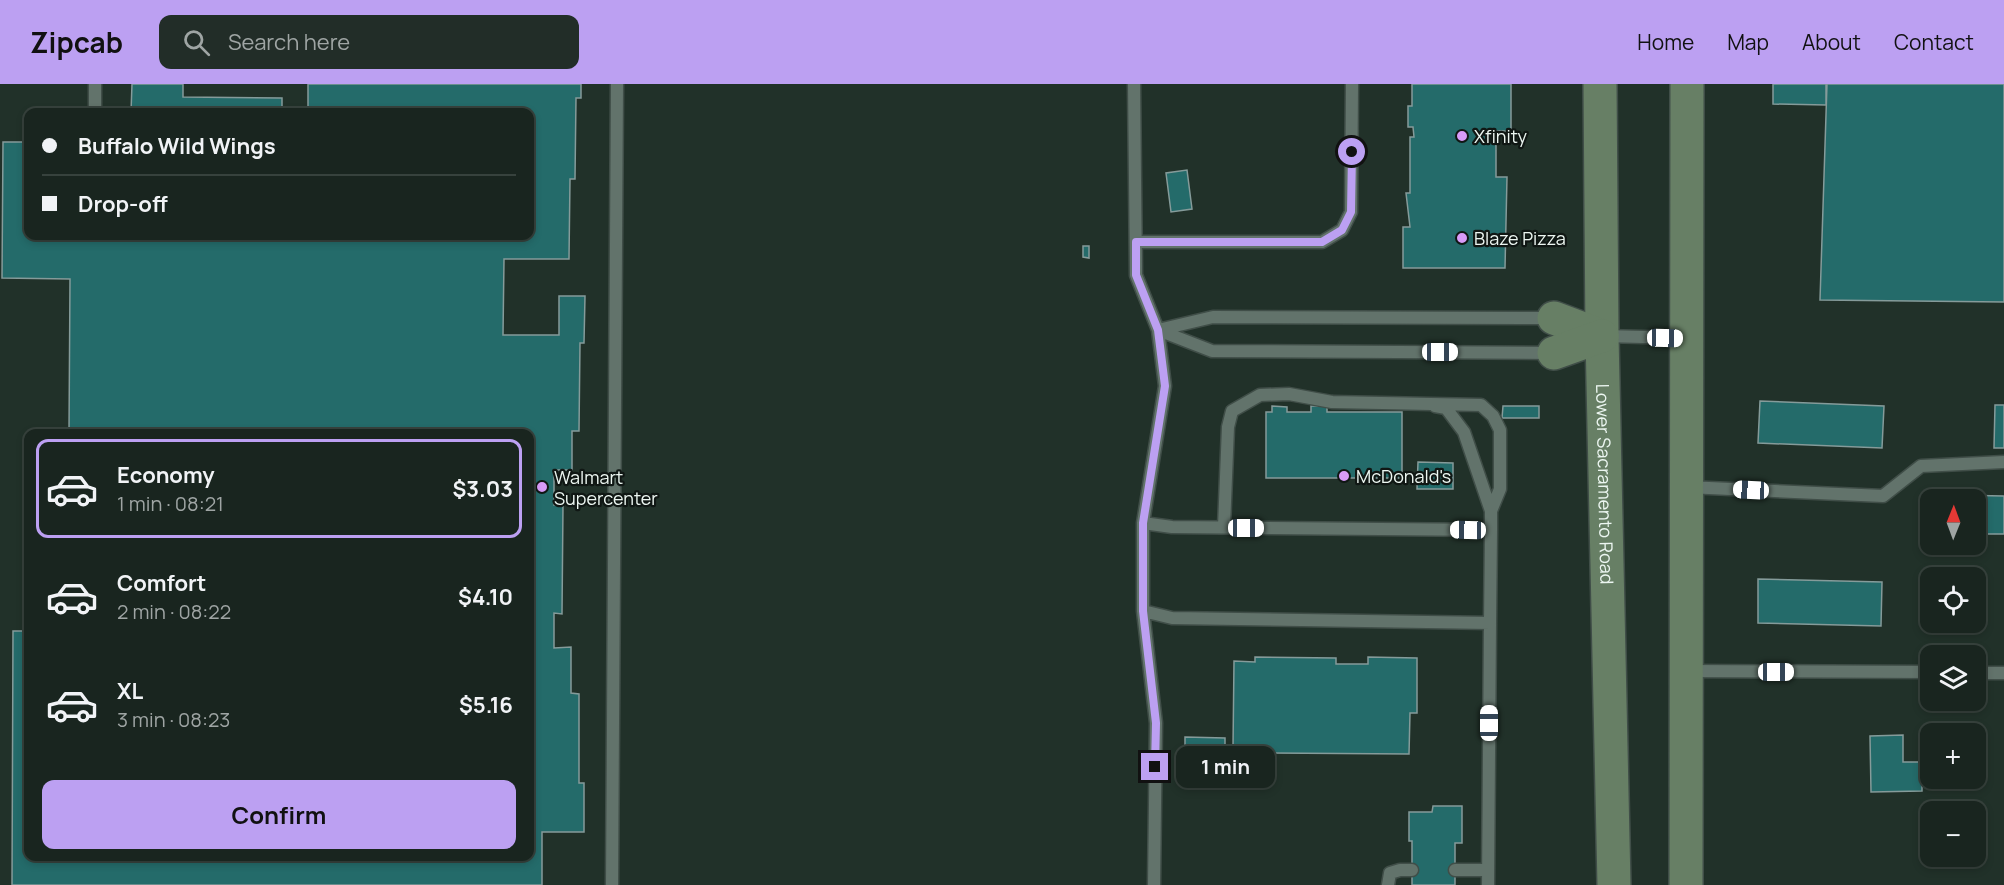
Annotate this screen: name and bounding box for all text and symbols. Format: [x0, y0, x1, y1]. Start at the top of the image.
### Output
search box [159, 15, 579, 69]
text: Zipcab [30, 23, 123, 61]
icon: search [180, 26, 213, 59]
text: Search here [228, 27, 350, 57]
text: Home [1637, 28, 1694, 56]
text: Map [1727, 28, 1769, 56]
text: About [1802, 28, 1861, 56]
text: Contact [1894, 28, 1974, 56]
place label: Xfinity [1474, 124, 1528, 148]
marker: Xfinity [1455, 129, 1469, 143]
text: Buffalo Wild Wings [78, 131, 276, 161]
route start [1338, 138, 1365, 165]
text: Drop-off [78, 189, 168, 219]
place label: Blaze Pizza [1474, 226, 1566, 250]
marker: Blaze Pizza [1455, 231, 1469, 245]
car [1647, 329, 1683, 347]
car [1422, 343, 1458, 361]
street label: Lower Sacramento Road [1591, 383, 1619, 585]
text: Economy [117, 460, 215, 490]
icon: car [45, 462, 99, 516]
place label: McDonald's [1356, 464, 1451, 488]
place label: Walmart Supercenter [554, 465, 658, 510]
marker: McDonald's [1337, 469, 1351, 483]
text: $3.03 [452, 474, 513, 504]
marker: Walmart Supercenter [535, 480, 549, 494]
car [1733, 480, 1769, 500]
north arrow [1920, 489, 1986, 555]
map controls [1920, 489, 1986, 867]
text: 1 min · 08:21 [117, 490, 224, 517]
car [1228, 519, 1264, 537]
car [1450, 521, 1486, 539]
button: locate [1920, 567, 1986, 633]
text: Comfort [117, 568, 206, 598]
icon: car [45, 570, 99, 624]
text: $4.10 [458, 582, 513, 612]
text: 2 min · 08:22 [117, 598, 231, 625]
button: layers [1920, 645, 1986, 711]
car [1758, 663, 1794, 681]
text: XL [117, 676, 143, 706]
icon: car [45, 678, 99, 732]
text: $5.16 [459, 690, 513, 720]
car [1480, 705, 1498, 741]
text: 3 min · 08:23 [117, 706, 230, 733]
button: + [1920, 723, 1986, 789]
callout: 1 min [1176, 746, 1275, 788]
route end [1141, 753, 1168, 780]
text: 1 min [1201, 753, 1250, 780]
button: Confirm [42, 780, 516, 849]
button: − [1920, 801, 1986, 867]

